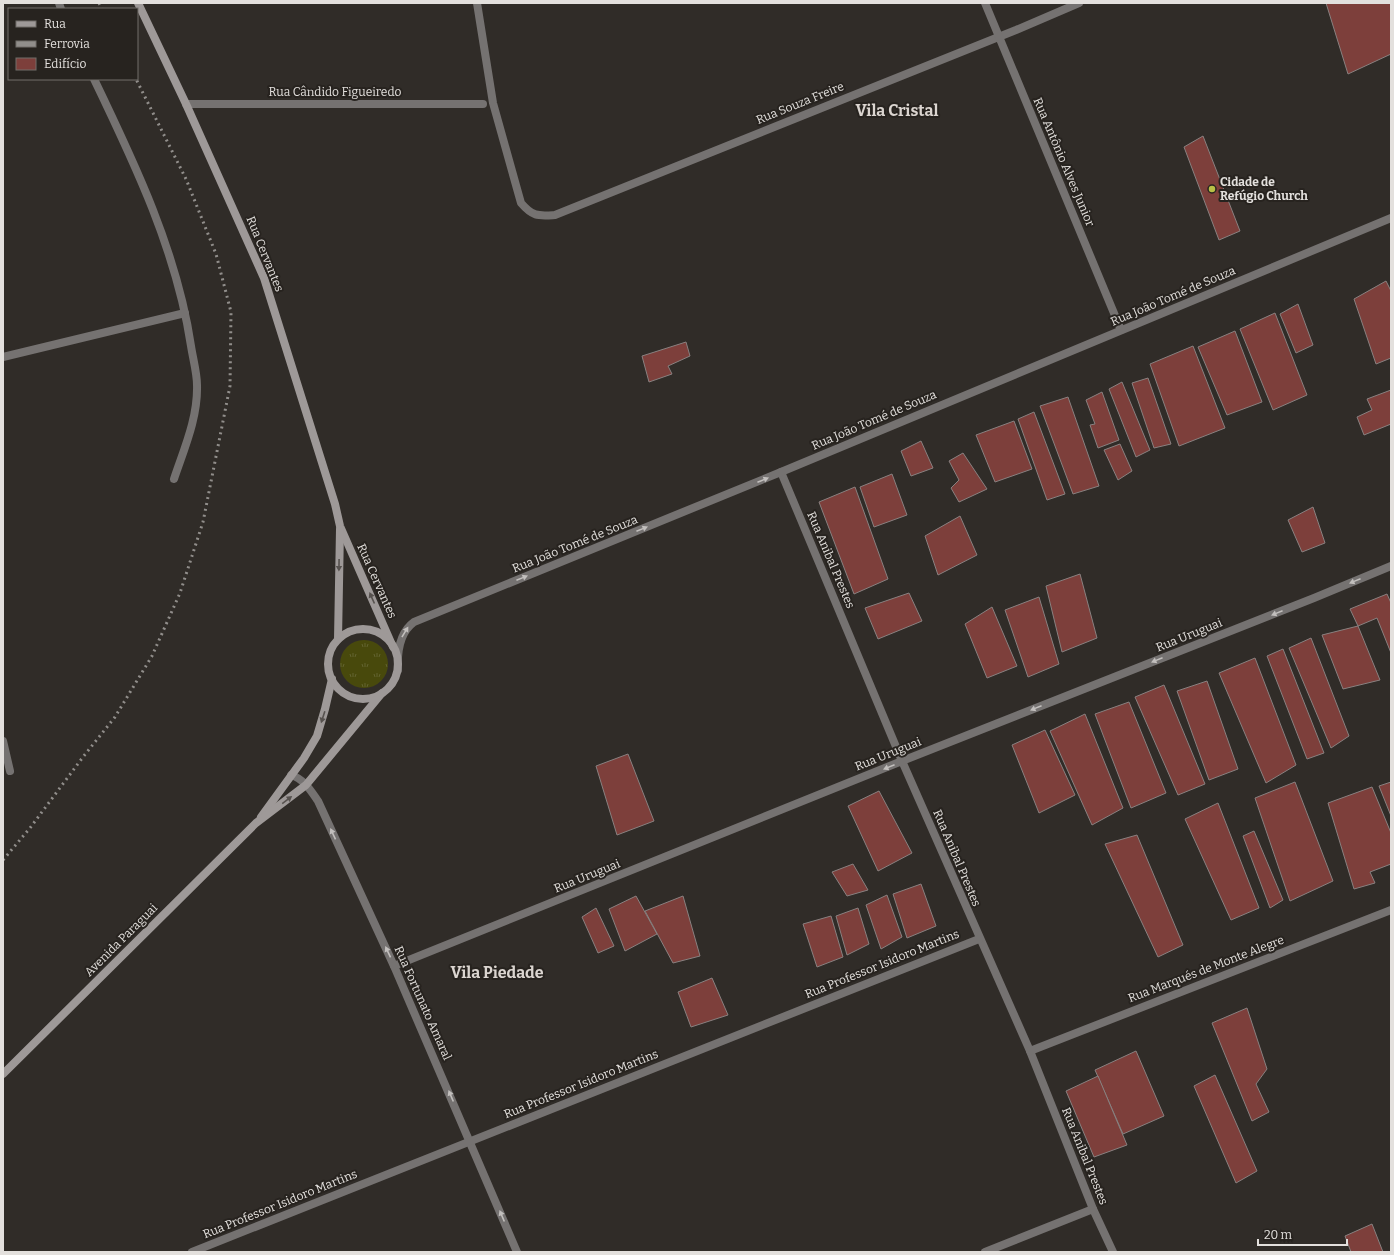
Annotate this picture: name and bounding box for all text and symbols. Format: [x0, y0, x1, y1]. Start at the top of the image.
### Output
legend [8, 8, 138, 80]
text: Rua [44, 17, 66, 31]
text: Ferrovia [44, 37, 90, 51]
text: Edifício [44, 57, 86, 71]
street label: Rua Souza Freire [754, 79, 846, 127]
street label: Rua Cândido Figueiredo [269, 85, 402, 99]
street label: Rua Antônio Alves Junior [1030, 96, 1098, 229]
district label: Vila Cristal [856, 101, 938, 120]
place label: Cidade de Refúgio Church [1220, 175, 1308, 203]
marker: Cidade de Refúgio Church [1207, 184, 1217, 194]
street label: Rua Cervantes [243, 214, 287, 294]
street label: Rua João Tomé de Souza [1109, 263, 1238, 329]
street label: Rua João Tomé de Souza [810, 387, 939, 453]
one-way arrow [757, 476, 769, 482]
street label: Rua Anibal Prestes [804, 510, 858, 611]
street label: Rua João Tomé de Souza [510, 512, 640, 576]
one-way arrow [637, 526, 648, 532]
street label: Rua Cervantes [354, 542, 400, 621]
one-way arrow [336, 559, 342, 572]
one-way arrow [516, 575, 528, 581]
one-way arrow [1348, 579, 1360, 585]
one-way arrow [369, 593, 375, 604]
one-way arrow [1271, 610, 1283, 616]
street label: Rua Uruguai [1154, 615, 1224, 655]
one-way arrow [402, 626, 409, 638]
one-way arrow [1150, 658, 1162, 664]
one-way arrow [1029, 706, 1041, 712]
one-way arrow [320, 711, 326, 723]
street label: Rua Uruguai [853, 734, 923, 774]
one-way arrow [882, 764, 894, 770]
one-way arrow [282, 796, 293, 804]
street label: Rua Anibal Prestes [930, 808, 984, 909]
one-way arrow [330, 828, 336, 839]
street label: Rua Uruguai [552, 856, 622, 896]
street label: Avenida Paraguai [82, 901, 160, 979]
street label: Rua Professor Isidoro Martins [803, 926, 961, 1001]
street label: Rua Marqués de Monte Alegre [1126, 933, 1286, 1005]
street label: Rua Fortunato Amaral [392, 944, 455, 1063]
one-way arrow [385, 946, 391, 957]
district label: Vila Piedade [450, 963, 544, 982]
street label: Rua Professor Isidoro Martins [502, 1046, 660, 1121]
one-way arrow [448, 1091, 454, 1102]
street label: Rua Anibal Prestes [1059, 1105, 1111, 1207]
street label: Rua Professor Isidoro Martins [201, 1166, 359, 1241]
one-way arrow [498, 1210, 505, 1222]
scale bar [1258, 1221, 1347, 1247]
text: 20 m [1264, 1228, 1293, 1242]

